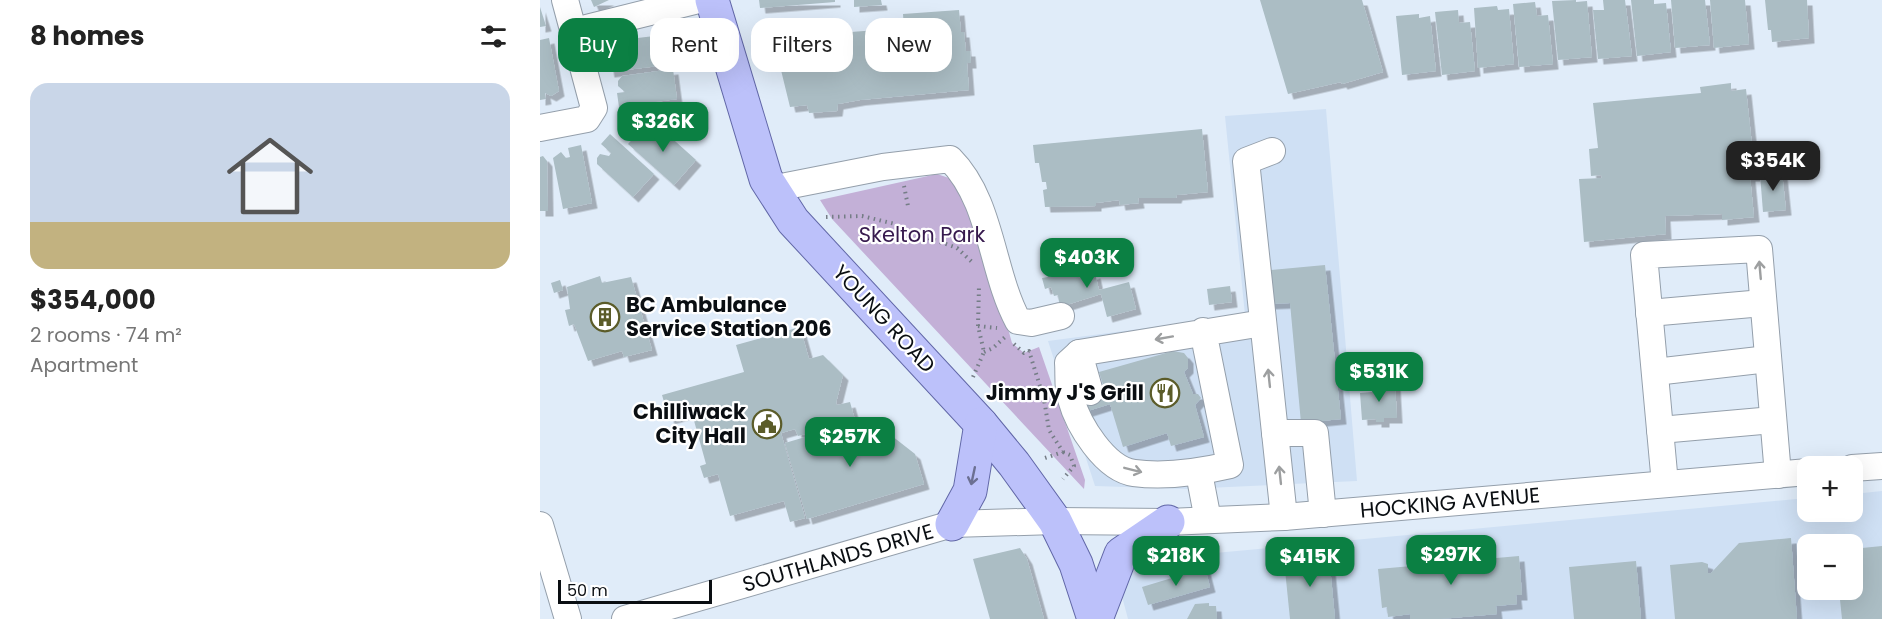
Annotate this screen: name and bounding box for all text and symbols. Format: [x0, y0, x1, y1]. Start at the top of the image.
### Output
text: 8 homes [30, 18, 145, 54]
chip: Buy [558, 18, 638, 72]
chip: Rent [650, 18, 739, 72]
chip: Filters [751, 18, 853, 72]
chip: New [865, 18, 952, 72]
icon: filters [477, 20, 510, 53]
pin: $326K [621, 102, 705, 153]
text: $326K [631, 107, 695, 135]
icon: home [216, 122, 324, 230]
pin: $354K [1731, 141, 1815, 192]
text: $354K [1740, 146, 1806, 174]
park label: Skelton Park [859, 220, 985, 249]
pin: $403K [1045, 238, 1129, 289]
text: $403K [1054, 243, 1120, 271]
street label: YOUNG ROAD [827, 258, 942, 379]
one-way arrow [1755, 260, 1766, 280]
text: $354,000 [30, 282, 156, 318]
place label: BC Ambulance Service Station 206 [626, 290, 832, 343]
building icon: BC Ambulance Service Station 206 [589, 301, 621, 333]
text: 2 rooms · 74 m² [30, 321, 182, 349]
one-way arrow [1155, 333, 1174, 344]
text: Apartment [30, 351, 138, 379]
pin: $531K [1337, 352, 1421, 403]
text: $531K [1349, 357, 1409, 385]
one-way arrow [1263, 368, 1274, 388]
restaurant icon: Jimmy J'S Grill [1149, 377, 1181, 409]
place label: Jimmy J'S Grill [986, 378, 1144, 407]
place label: Chilliwack City Hall [633, 397, 746, 450]
public building icon: Chilliwack City Hall [751, 408, 783, 440]
pin: $257K [808, 417, 892, 468]
text: $257K [819, 422, 881, 450]
map controls [1797, 456, 1863, 600]
button: + [1797, 456, 1863, 522]
one-way arrow [1123, 465, 1142, 477]
one-way arrow [1274, 465, 1285, 485]
one-way arrow [967, 466, 978, 485]
street label: HOCKING AVENUE [1359, 480, 1541, 525]
street label: SOUTHLANDS DRIVE [739, 516, 937, 599]
button: − [1797, 534, 1863, 600]
pin: $297K [1409, 535, 1493, 586]
pin: $218K [1134, 536, 1218, 587]
pin: $415K [1268, 537, 1352, 588]
text: $297K [1420, 540, 1482, 568]
text: $218K [1147, 541, 1206, 569]
text: $415K [1279, 542, 1341, 570]
scale bar [558, 577, 712, 604]
text: 50 m [567, 579, 608, 602]

